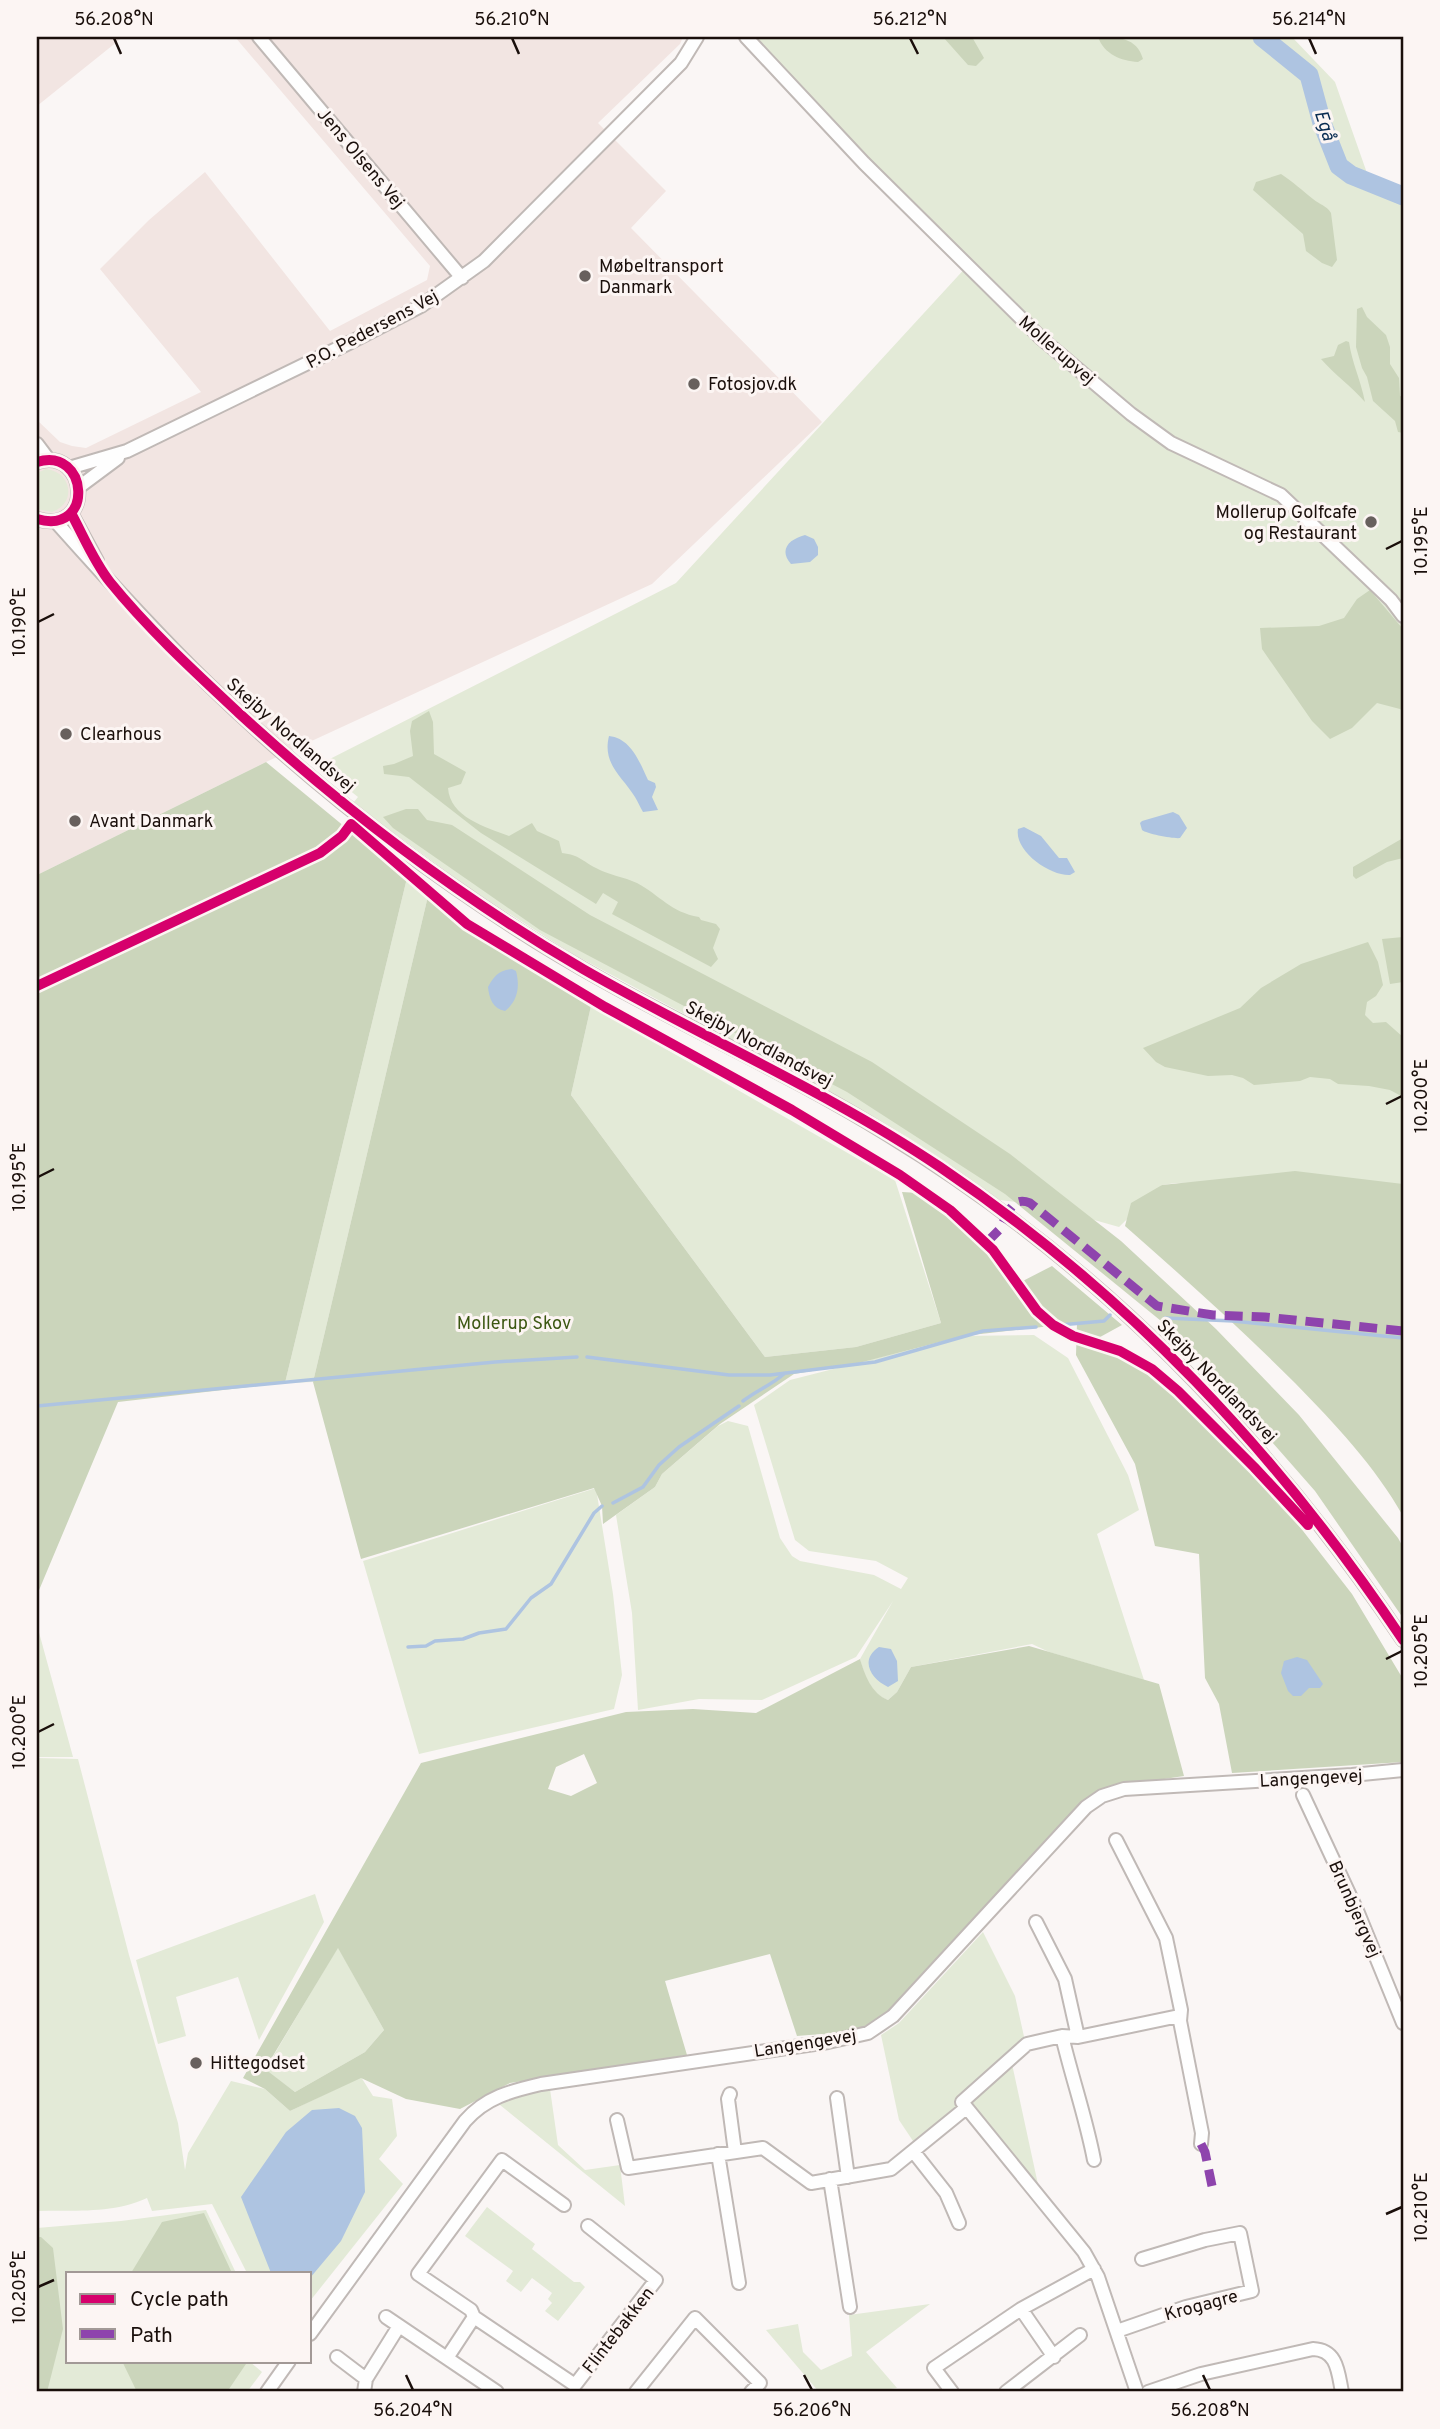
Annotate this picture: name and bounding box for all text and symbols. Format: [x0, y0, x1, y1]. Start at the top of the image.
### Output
text: 56.208°N [74, 9, 154, 32]
text: 56.210°N [474, 9, 550, 32]
text: 56.212°N [873, 9, 947, 32]
text: 56.214°N [1272, 9, 1346, 32]
street label: Jens Olsens Vej [311, 104, 409, 214]
water label: Egå [1308, 107, 1340, 144]
place label: Møbeltransport Danmark [599, 256, 724, 300]
marker: Møbeltransport Danmark [577, 268, 593, 284]
street label: P.O. Pedersens Vej [303, 286, 443, 375]
street label: Mollerupvej [1013, 311, 1099, 391]
place label: Fotosjov.dk [708, 374, 797, 397]
marker: Fotosjov.dk [686, 376, 702, 392]
place label: Mollerup Golfcafe og Restaurant [1215, 502, 1357, 546]
text: 10.195°E [1411, 506, 1434, 576]
marker: Mollerup Golfcafe og Restaurant [1363, 514, 1379, 530]
text: 10.190°E [9, 587, 32, 657]
street label: Skejby Nordlandsvej [221, 674, 359, 799]
place label: Clearhous [80, 724, 162, 747]
marker: Clearhous [58, 726, 74, 742]
place label: Avant Danmark [89, 811, 213, 834]
marker: Avant Danmark [67, 813, 83, 829]
street label: Skejby Nordlandsvej [681, 997, 836, 1094]
text: 10.200°E [1411, 1059, 1434, 1133]
text: 10.195°E [9, 1142, 32, 1212]
park label: Mollerup Skov [457, 1313, 571, 1336]
street label: Skejby Nordlandsvej [1151, 1315, 1281, 1449]
text: 10.205°E [1411, 1614, 1434, 1688]
text: 10.200°E [9, 1695, 32, 1769]
street label: Langengevej [1259, 1765, 1363, 1794]
street label: Brunbjergvej [1322, 1857, 1385, 1962]
street label: Langengevej [752, 2025, 858, 2064]
place label: Hittegodset [210, 2053, 305, 2076]
marker: Hittegodset [188, 2055, 204, 2071]
text: 10.210°E [1411, 2172, 1434, 2242]
text: 10.205°E [9, 2250, 32, 2324]
legend [66, 2272, 312, 2362]
street label: Flintebakken [578, 2283, 660, 2379]
street label: Krogagre [1162, 2286, 1241, 2327]
text: Cycle path [130, 2287, 229, 2314]
text: Path [130, 2323, 173, 2350]
text: 56.204°N [373, 2400, 453, 2423]
text: 56.206°N [772, 2400, 852, 2423]
text: 56.208°N [1170, 2400, 1250, 2423]

